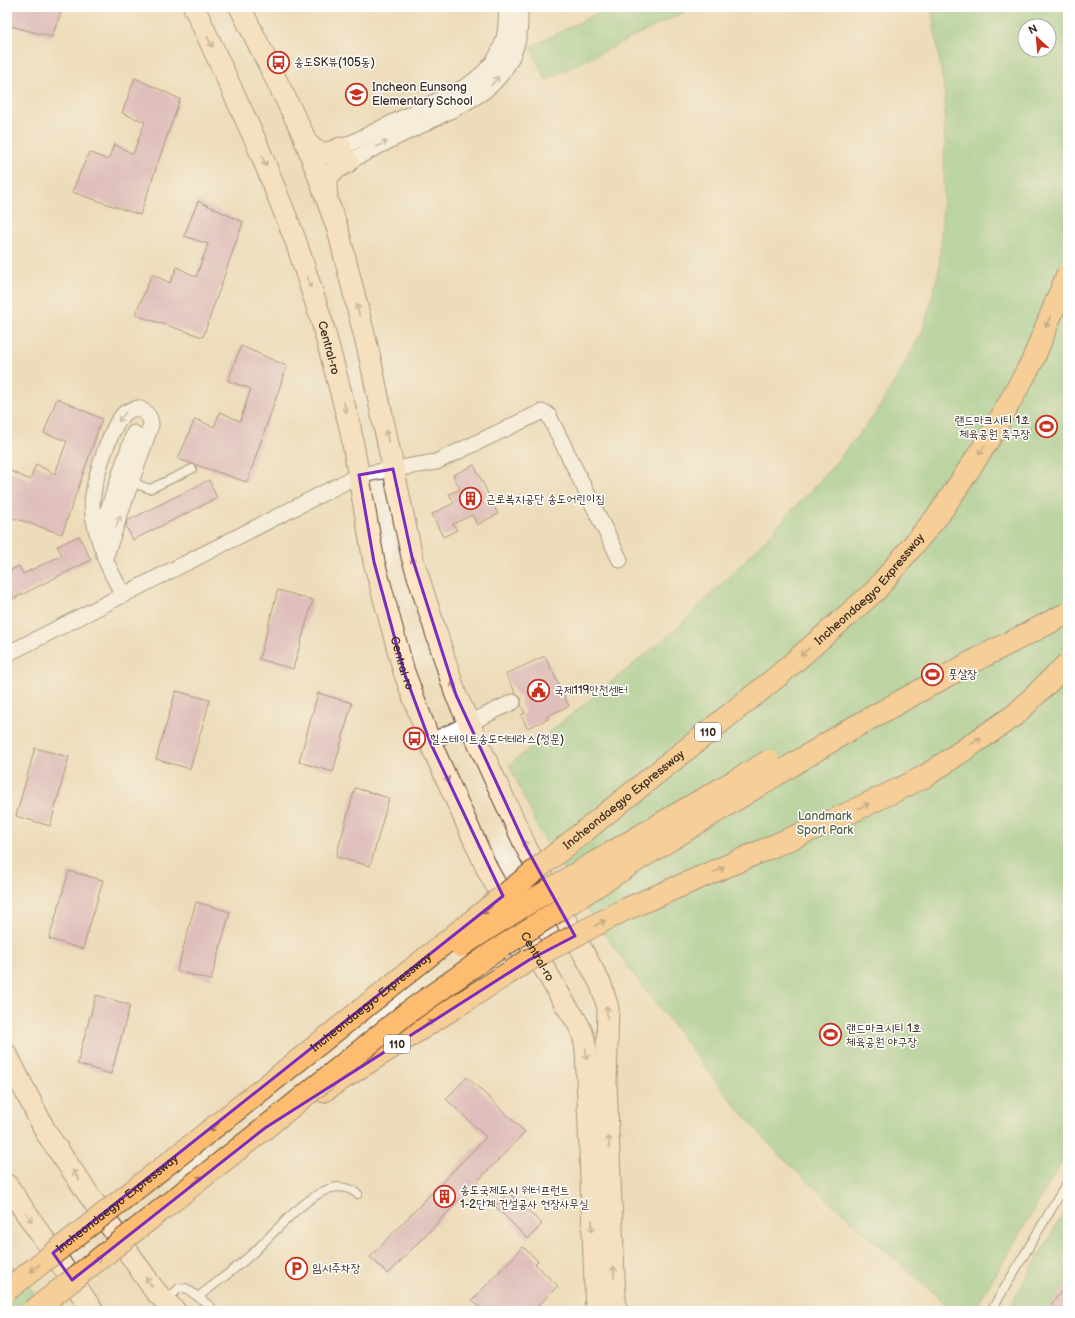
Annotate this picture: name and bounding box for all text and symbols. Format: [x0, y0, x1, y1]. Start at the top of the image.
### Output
north arrow [1017, 18, 1057, 58]
text: N [1026, 22, 1039, 37]
one-way arrow [207, 36, 214, 48]
bus stop icon: 송도SK뷰(105동) [265, 49, 291, 75]
place label: 송도SK뷰(105동) [294, 55, 375, 70]
one-way arrow [490, 76, 499, 86]
place label: Incheon Eunsong Elementary School [372, 80, 473, 109]
school or university icon: Incheon Eunsong Elementary School [343, 81, 369, 107]
one-way arrow [376, 140, 388, 147]
one-way arrow [261, 154, 268, 166]
one-way arrow [306, 276, 313, 289]
one-way arrow [353, 303, 361, 316]
one-way arrow [1044, 316, 1052, 328]
street label: Central-ro [314, 319, 343, 377]
one-way arrow [342, 401, 349, 414]
one-way arrow [118, 412, 126, 423]
place label: 랜드마크시티 1호 체육공원 축구장 [955, 413, 1030, 442]
sports icon: 랜드마크시티 1호 체육공원 축구장 [1033, 414, 1059, 440]
one-way arrow [382, 430, 390, 443]
one-way arrow [978, 444, 986, 455]
building icon: 근로복지공단 송도어린이집 [458, 486, 484, 512]
place label: 근로복지공단 송도어린이집 [486, 492, 605, 507]
one-way arrow [114, 515, 122, 527]
street label: Incheondaegyo Expressway [812, 530, 928, 648]
one-way arrow [410, 557, 417, 570]
street label: Central-ro [387, 635, 417, 692]
one-way arrow [801, 647, 811, 656]
sports icon: 풋살장 [919, 661, 945, 687]
place label: 풋살장 [948, 667, 977, 682]
public building icon: 국제119안전센터 [525, 677, 551, 703]
one-way arrow [450, 681, 457, 694]
place label: 국제119안전센터 [554, 683, 628, 698]
road number: 110 [695, 723, 721, 741]
bus stop icon: 힐스테이트송도더테라스(정문) [401, 726, 427, 752]
place label: 힐스테이트송도더테라스(정문) [430, 732, 564, 747]
one-way arrow [970, 737, 981, 745]
street label: Incheondaegyo Expressway [560, 747, 688, 853]
one-way arrow [443, 771, 450, 783]
one-way arrow [857, 802, 869, 809]
park label: Landmark Sport Park [797, 809, 853, 838]
one-way arrow [522, 841, 529, 853]
one-way arrow [713, 866, 725, 873]
one-way arrow [481, 905, 492, 914]
one-way arrow [594, 918, 606, 926]
street label: Central-ro [517, 929, 557, 984]
street label: Incheondaegyo Expressway [308, 949, 435, 1056]
one-way arrow [604, 1006, 611, 1019]
one-way arrow [422, 1020, 433, 1029]
place label: 랜드마크시티 1호 체육공원 야구장 [846, 1021, 921, 1050]
sports icon: 랜드마크시티 1호 체육공원 야구장 [817, 1022, 843, 1048]
road number: 110 [384, 1035, 410, 1053]
one-way arrow [582, 1047, 590, 1060]
one-way arrow [209, 1123, 220, 1131]
one-way arrow [605, 1136, 612, 1149]
street label: Incheondaegyo Expressway [53, 1151, 182, 1256]
one-way arrow [72, 1170, 80, 1181]
one-way arrow [193, 1176, 204, 1185]
place label: 송도국제도시 워터프런트 1-2단계 건설공사 현장사무실 [460, 1183, 589, 1212]
building icon: 송도국제도시 워터프런트 1-2단계 건설공사 현장사무실 [432, 1184, 458, 1210]
one-way arrow [25, 1211, 33, 1222]
one-way arrow [588, 1219, 596, 1232]
parking icon: 임시주차장 [283, 1255, 309, 1281]
one-way arrow [91, 1256, 102, 1265]
place label: 임시주차장 [312, 1261, 361, 1276]
one-way arrow [30, 1263, 41, 1272]
one-way arrow [610, 1266, 617, 1279]
one-way arrow [145, 1277, 153, 1288]

